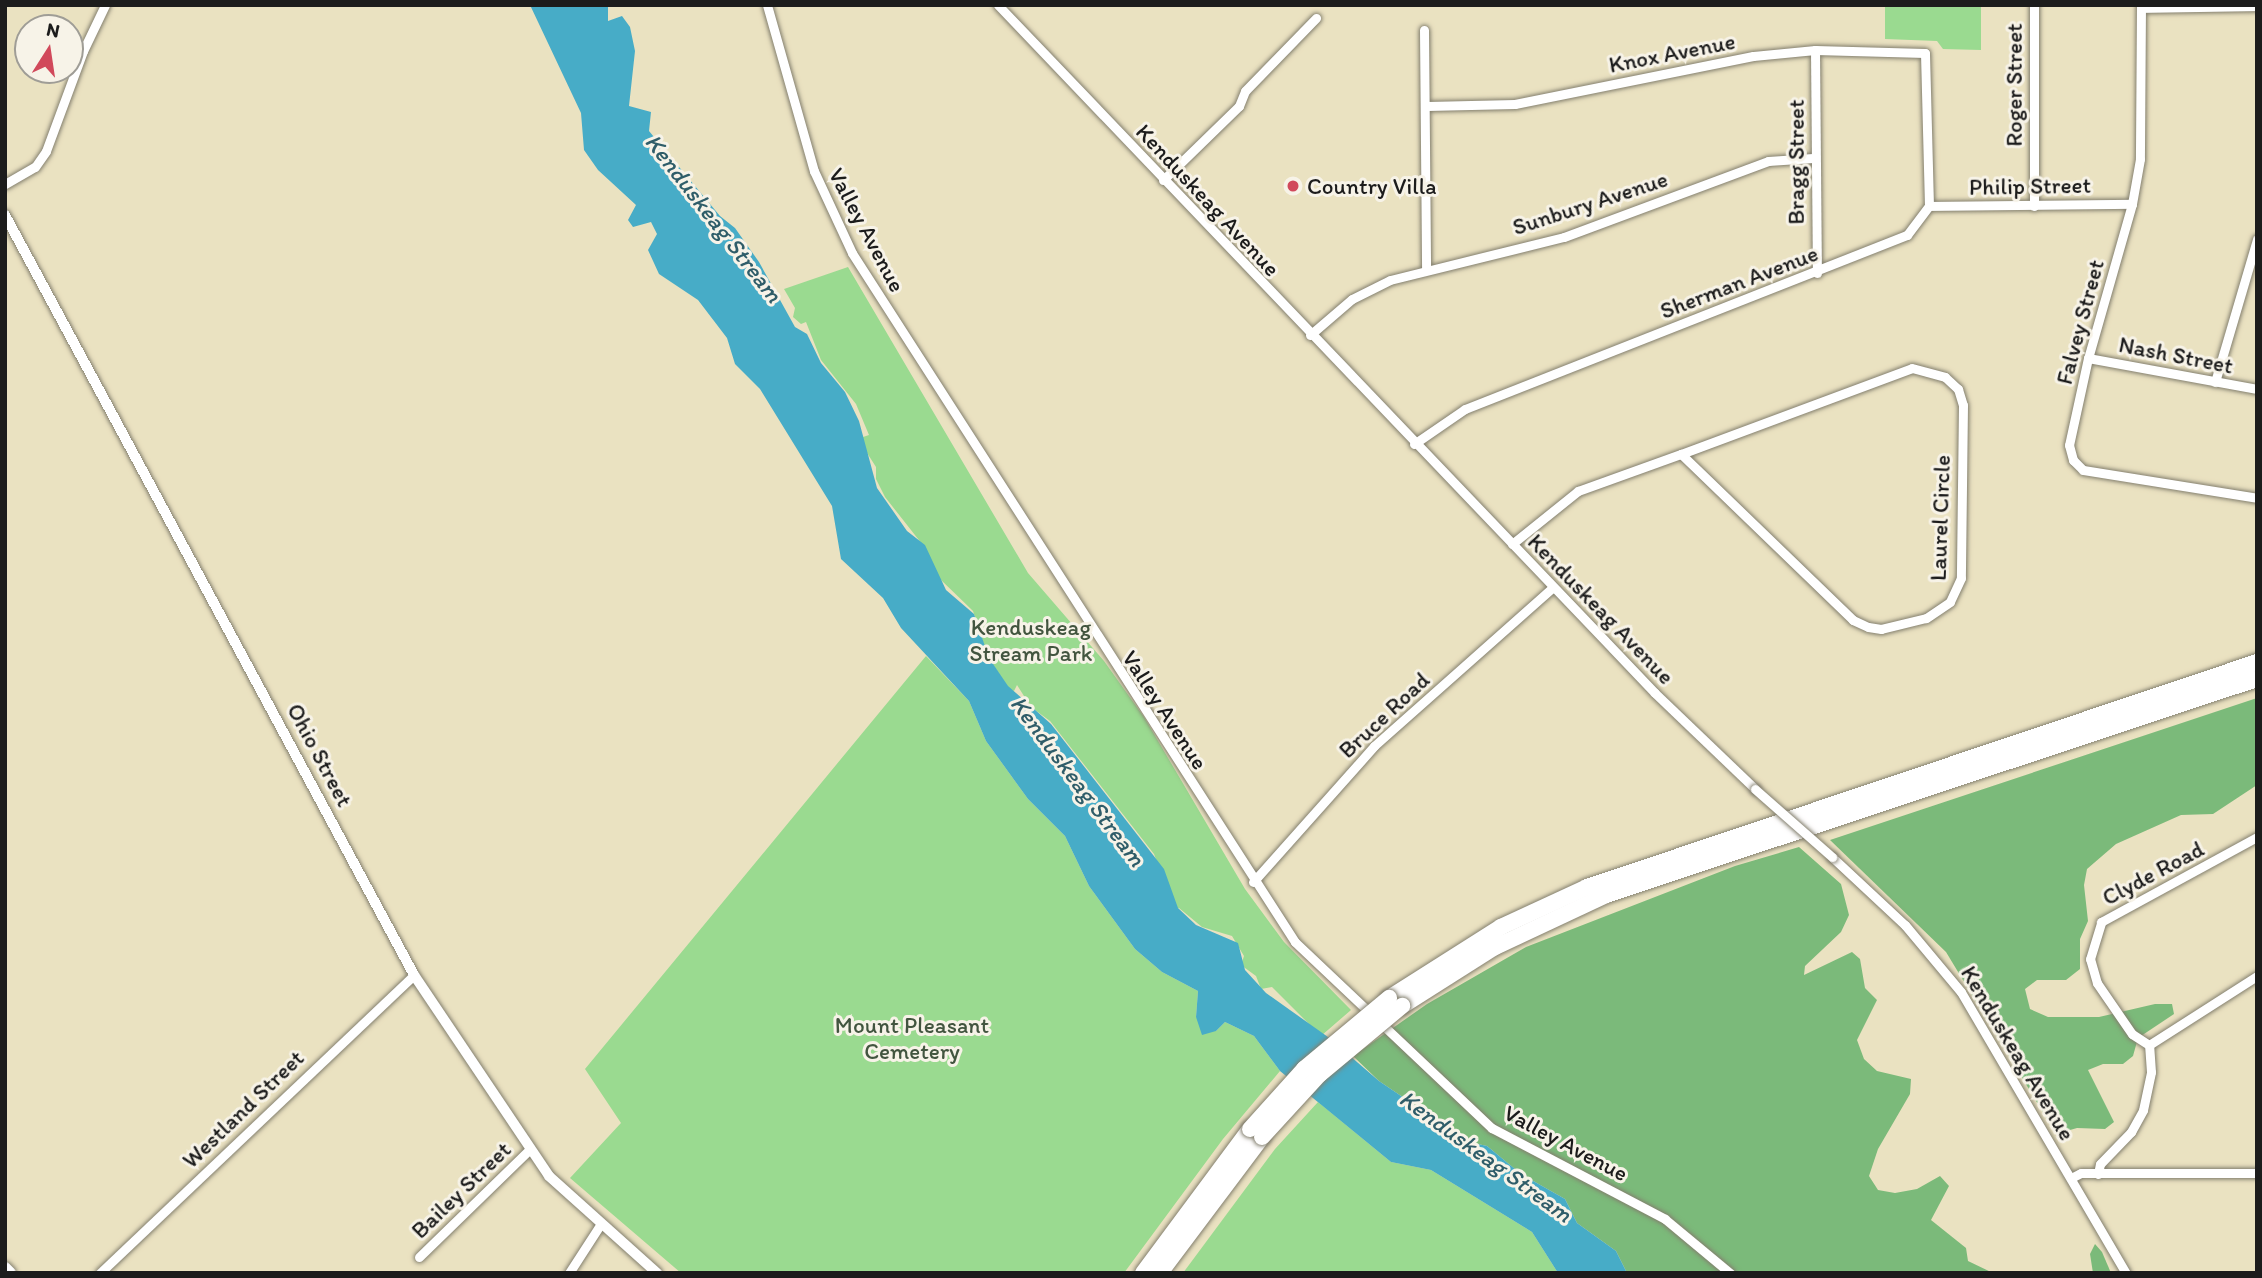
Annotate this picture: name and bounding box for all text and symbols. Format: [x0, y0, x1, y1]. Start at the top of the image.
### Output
north arrow [14, 14, 84, 84]
text: N [44, 17, 62, 43]
street label: Roger Street [2000, 24, 2028, 146]
street label: Knox Avenue [1607, 27, 1737, 79]
street label: Bragg Street [1782, 99, 1810, 225]
street label: Kenduskeag Avenue [1131, 118, 1285, 282]
water label: Kenduskeag Stream [639, 128, 789, 308]
street label: Valley Avenue [823, 163, 911, 297]
street label: Sunbury Avenue [1510, 165, 1670, 241]
street label: Philip Street [1969, 171, 2091, 201]
place label: Country Villa [1307, 172, 1437, 200]
marker: Country Villa [1285, 178, 1301, 194]
street label: Sherman Avenue [1657, 239, 1821, 325]
street label: Falvey Street [2050, 257, 2110, 387]
street label: Nash Street [2117, 330, 2235, 380]
street label: Laurel Circle [1924, 455, 1956, 581]
street label: Kenduskeag Avenue [1522, 528, 1680, 690]
park label: Kenduskeag Stream Park [970, 613, 1092, 667]
street label: Valley Avenue [1116, 645, 1214, 775]
street label: Bruce Road [1333, 666, 1435, 764]
water label: Kenduskeag Stream [1005, 690, 1151, 872]
street label: Ohio Street [281, 699, 359, 811]
street label: Clyde Road [2098, 835, 2208, 911]
street label: Kenduskeag Avenue [1955, 961, 2081, 1145]
park label: Mount Pleasant Cemetery [835, 1011, 989, 1065]
street label: Westland Street [177, 1044, 309, 1174]
water label: Kenduskeag Stream [1394, 1084, 1578, 1228]
street label: Valley Avenue [1499, 1099, 1633, 1187]
street label: Bailey Street [406, 1136, 516, 1244]

